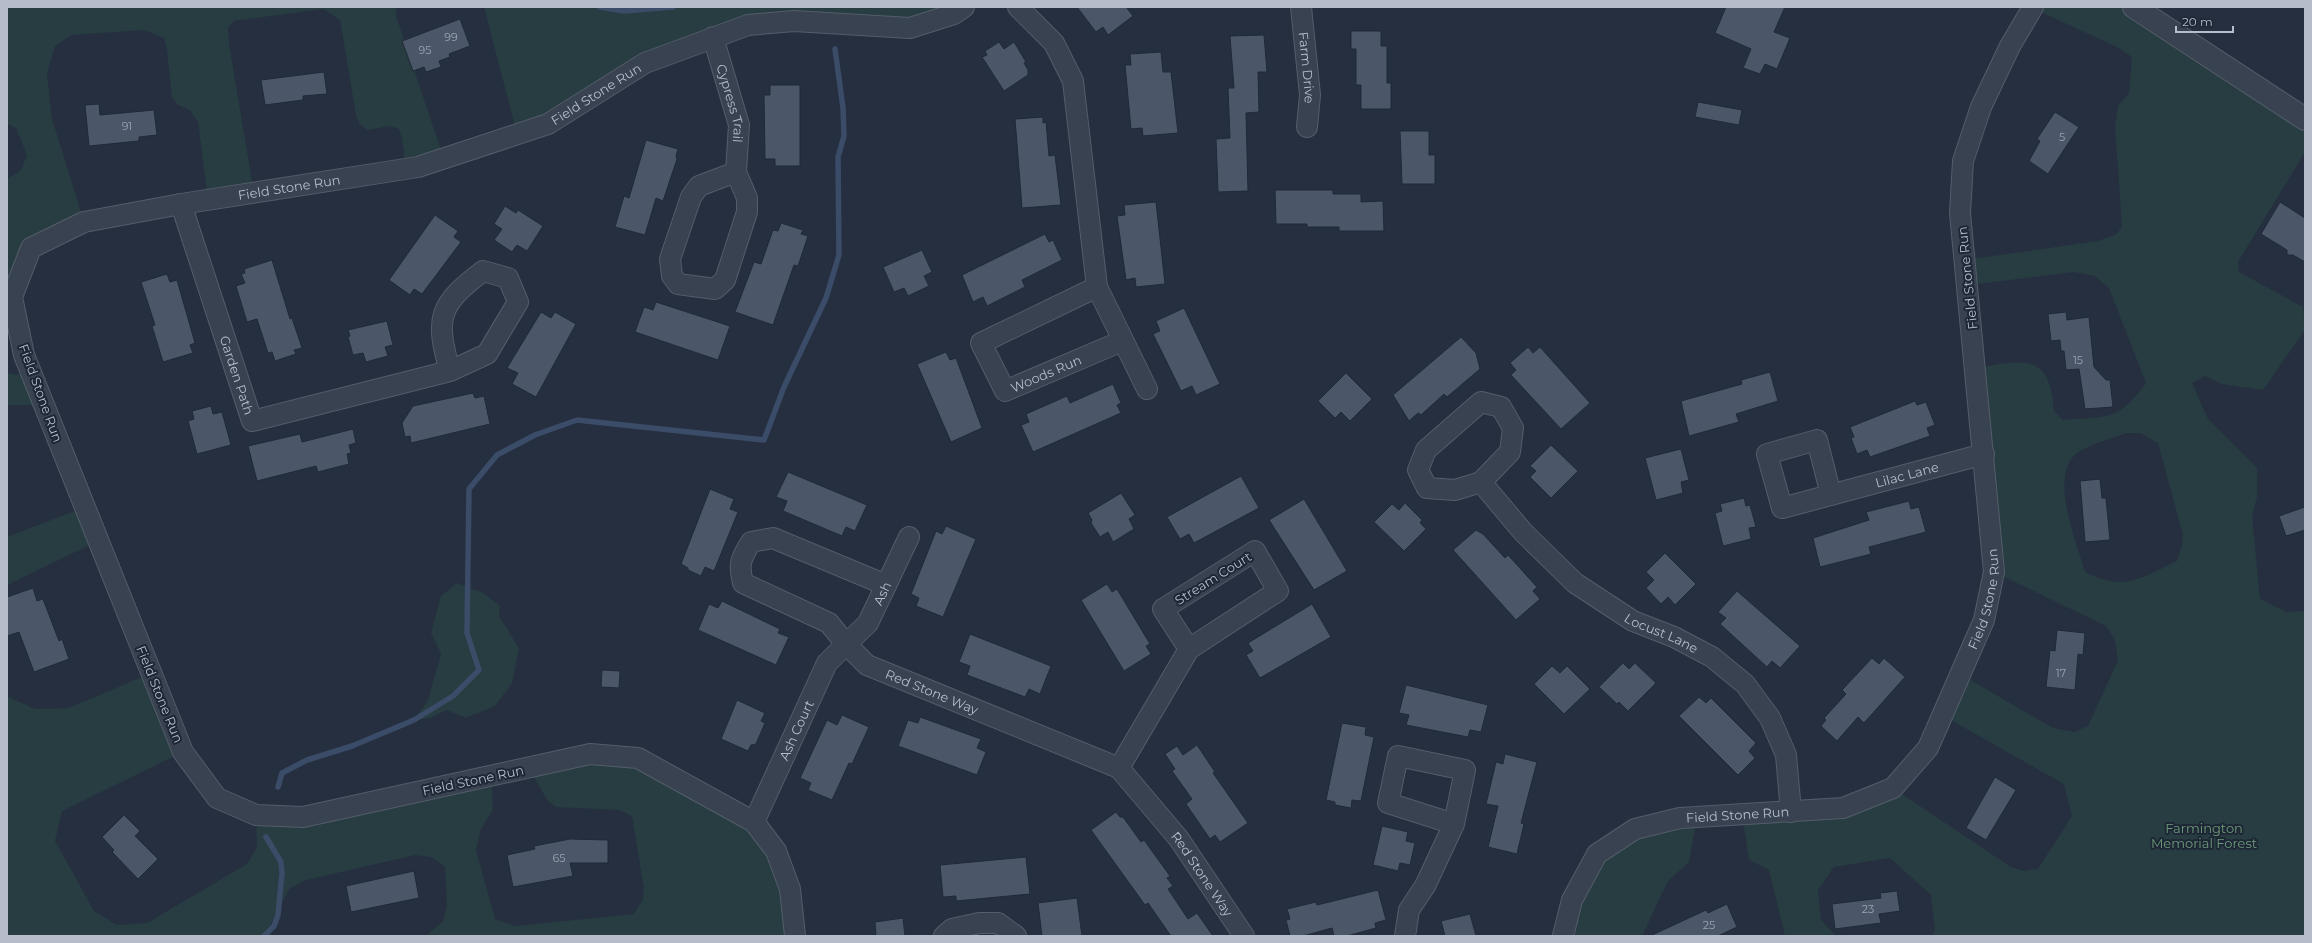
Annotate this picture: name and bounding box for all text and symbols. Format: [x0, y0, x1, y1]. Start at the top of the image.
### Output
scale bar [2176, 8, 2233, 34]
text: 20 m [2182, 14, 2213, 29]
house number: 99 [444, 30, 458, 44]
street label: Farm Drive [1296, 31, 1318, 104]
house number: 95 [419, 43, 431, 57]
street label: Field Stone Run [548, 60, 644, 128]
street label: Cypress Trail [713, 62, 747, 143]
house number: 91 [122, 119, 132, 133]
house number: 5 [2059, 130, 2065, 144]
street label: Field Stone Run [237, 171, 342, 203]
street label: Field Stone Run [1954, 226, 1980, 330]
street label: Garden Path [217, 333, 257, 417]
street label: Field Stone Run [16, 342, 66, 444]
street label: Woods Run [1008, 351, 1084, 396]
house number: 15 [2073, 353, 2083, 367]
street label: Lilac Lane [1873, 458, 1941, 491]
street label: Stream Court [1172, 548, 1254, 608]
street label: Field Stone Run [1964, 548, 2002, 652]
street label: Ash [870, 579, 895, 608]
street label: Locust Lane [1621, 610, 1701, 656]
street label: Field Stone Run [133, 643, 187, 745]
street label: Red Stone Way [883, 665, 982, 718]
house number: 17 [2056, 666, 2066, 680]
street label: Ash Court [775, 698, 817, 763]
street label: Field Stone Run [421, 761, 525, 799]
street label: Field Stone Run [1685, 803, 1790, 826]
park label: Farmington Memorial Forest [2151, 820, 2257, 851]
street label: Red Stone Way [1168, 828, 1237, 920]
house number: 65 [553, 851, 565, 865]
house number: 23 [1862, 902, 1874, 916]
house number: 25 [1703, 918, 1715, 932]

